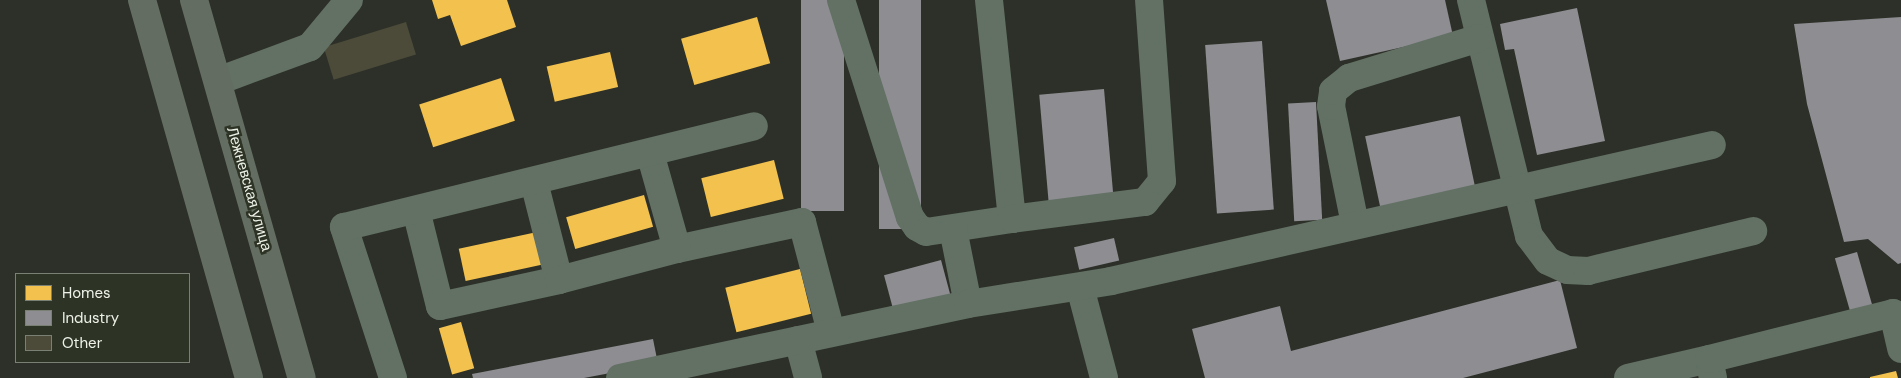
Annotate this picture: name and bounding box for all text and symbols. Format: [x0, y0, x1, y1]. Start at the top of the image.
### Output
street label: Лежневская улица [223, 125, 275, 253]
legend [15, 273, 190, 363]
text: Homes [62, 283, 111, 303]
text: Industry [62, 308, 119, 328]
text: Other [62, 333, 102, 353]

